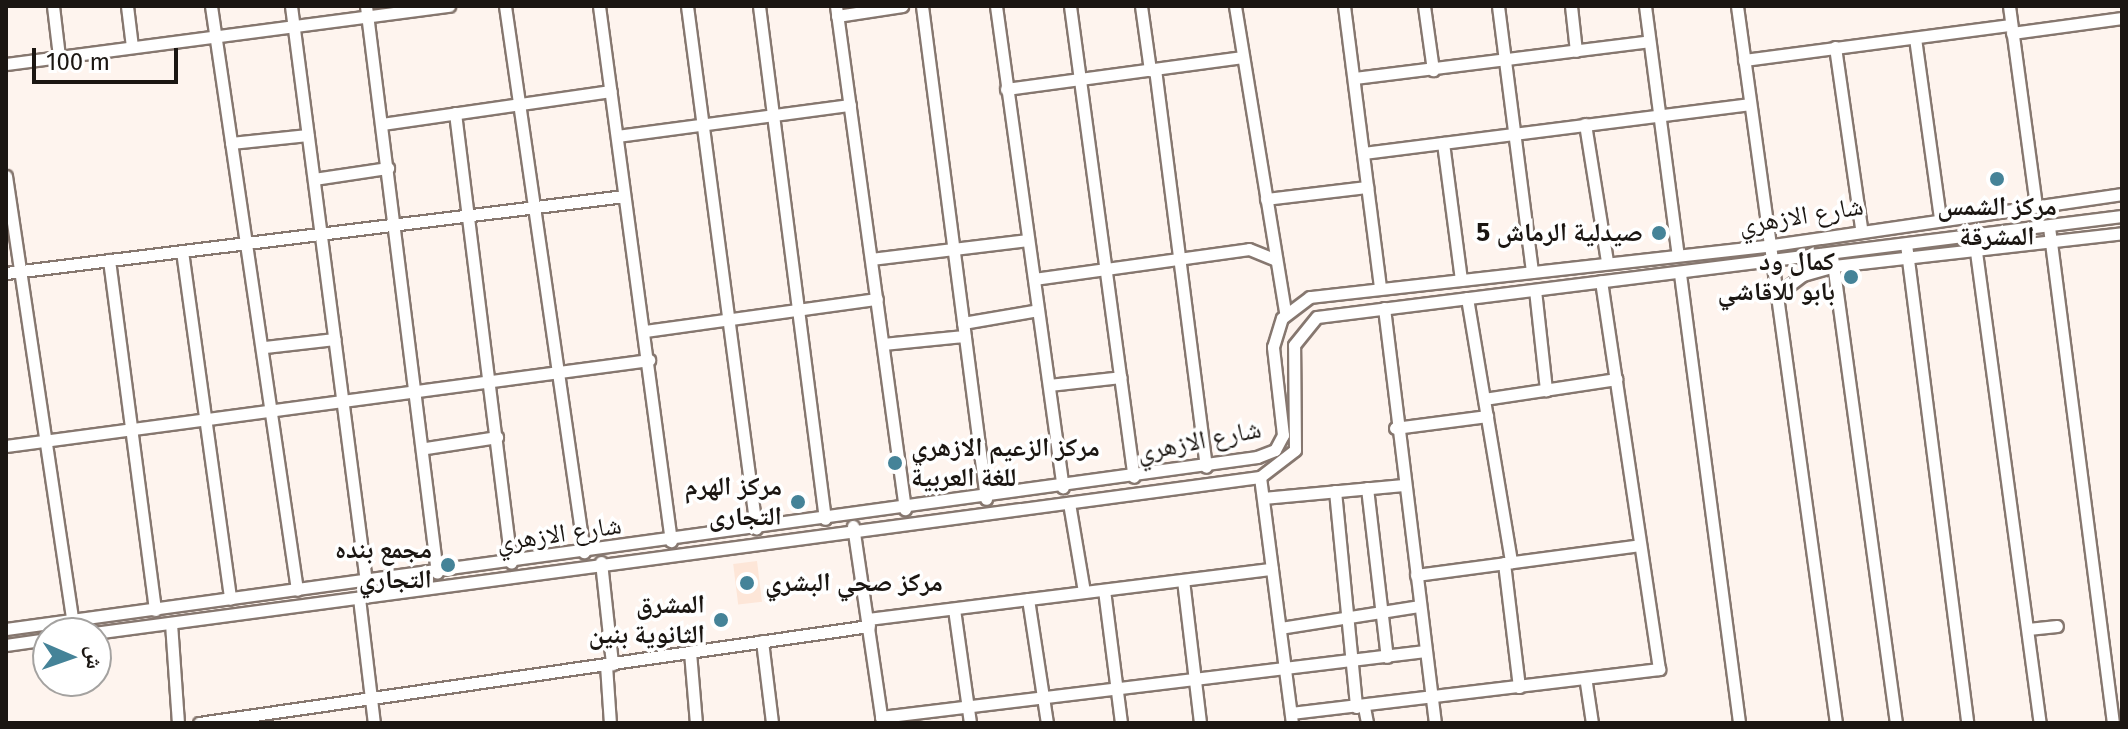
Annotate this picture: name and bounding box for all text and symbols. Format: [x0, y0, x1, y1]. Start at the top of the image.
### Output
scale bar [36, 32, 182, 82]
text: 100 m [46, 48, 110, 76]
marker: مركز الشمس المشرقة [1988, 170, 2006, 188]
street label: شارع الازهري [1736, 191, 1866, 241]
place label: مركز الشمس المشرقة [1937, 191, 2057, 252]
place label: صيدلية الرماش 5 [1476, 217, 1643, 249]
marker: صيدلية الرماش 5 [1650, 224, 1668, 242]
place label: كمال ود بابو للاقاشي [1718, 246, 1835, 308]
marker: كمال ود بابو للاقاشي [1842, 268, 1860, 286]
street label: شارع الازهري [1134, 414, 1264, 468]
place label: مركز الزعيم الازهري للغة العربية [911, 432, 1100, 494]
marker: مركز الزعيم الازهري للغة العربية [886, 454, 904, 472]
place label: مركز الهرم التجارى [685, 471, 782, 532]
marker: مركز الهرم التجارى [789, 493, 807, 511]
street label: شارع الازهري [495, 510, 623, 558]
place label: مجمع بنده التجاري [335, 534, 432, 596]
marker: مجمع بنده التجاري [439, 556, 457, 574]
place label: مركز صحي البشري [765, 567, 943, 599]
marker: مركز صحي البشري [736, 572, 758, 594]
place label: المشرق الثانوية بنين [588, 589, 705, 650]
marker: المشرق الثانوية بنين [712, 611, 730, 629]
north arrow [32, 617, 112, 697]
text: ش [81, 646, 108, 670]

